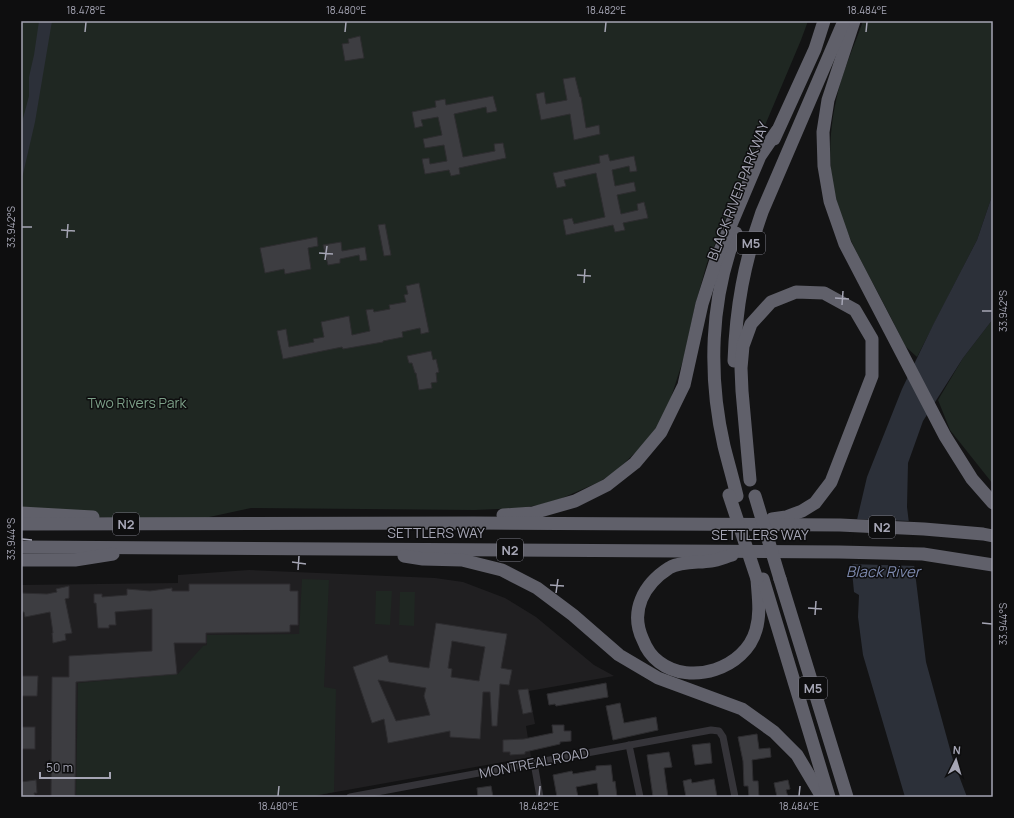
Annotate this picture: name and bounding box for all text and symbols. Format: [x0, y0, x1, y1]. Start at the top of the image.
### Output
text: 18.478°E [66, 3, 106, 17]
text: 18.480°E [326, 3, 366, 17]
text: 18.482°E [586, 3, 626, 17]
text: 18.484°E [847, 3, 887, 17]
street label: BLACK RIVER PARKWAY [702, 119, 773, 263]
text: 33.942°S [4, 206, 18, 248]
road number: M5 [737, 232, 765, 254]
text: 33.942°S [996, 290, 1010, 332]
park label: Two Rivers Park [88, 393, 188, 412]
road number: N2 [113, 513, 139, 535]
road number: N2 [869, 516, 895, 538]
text: 33.944°S [4, 518, 18, 560]
street label: SETTLERS WAY [387, 523, 485, 542]
street label: SETTLERS WAY [711, 525, 809, 544]
road number: N2 [497, 539, 523, 561]
water label: Black River [846, 561, 923, 582]
text: 33.944°S [996, 603, 1010, 645]
road number: M5 [799, 677, 827, 699]
north arrow [936, 740, 976, 780]
text: N [952, 742, 962, 757]
street label: MONTREAL ROAD [477, 743, 591, 782]
scale bar [40, 754, 110, 780]
text: 50 m [46, 759, 73, 776]
text: 18.480°E [258, 799, 298, 813]
text: 18.482°E [519, 799, 559, 813]
text: 18.484°E [779, 799, 819, 813]

